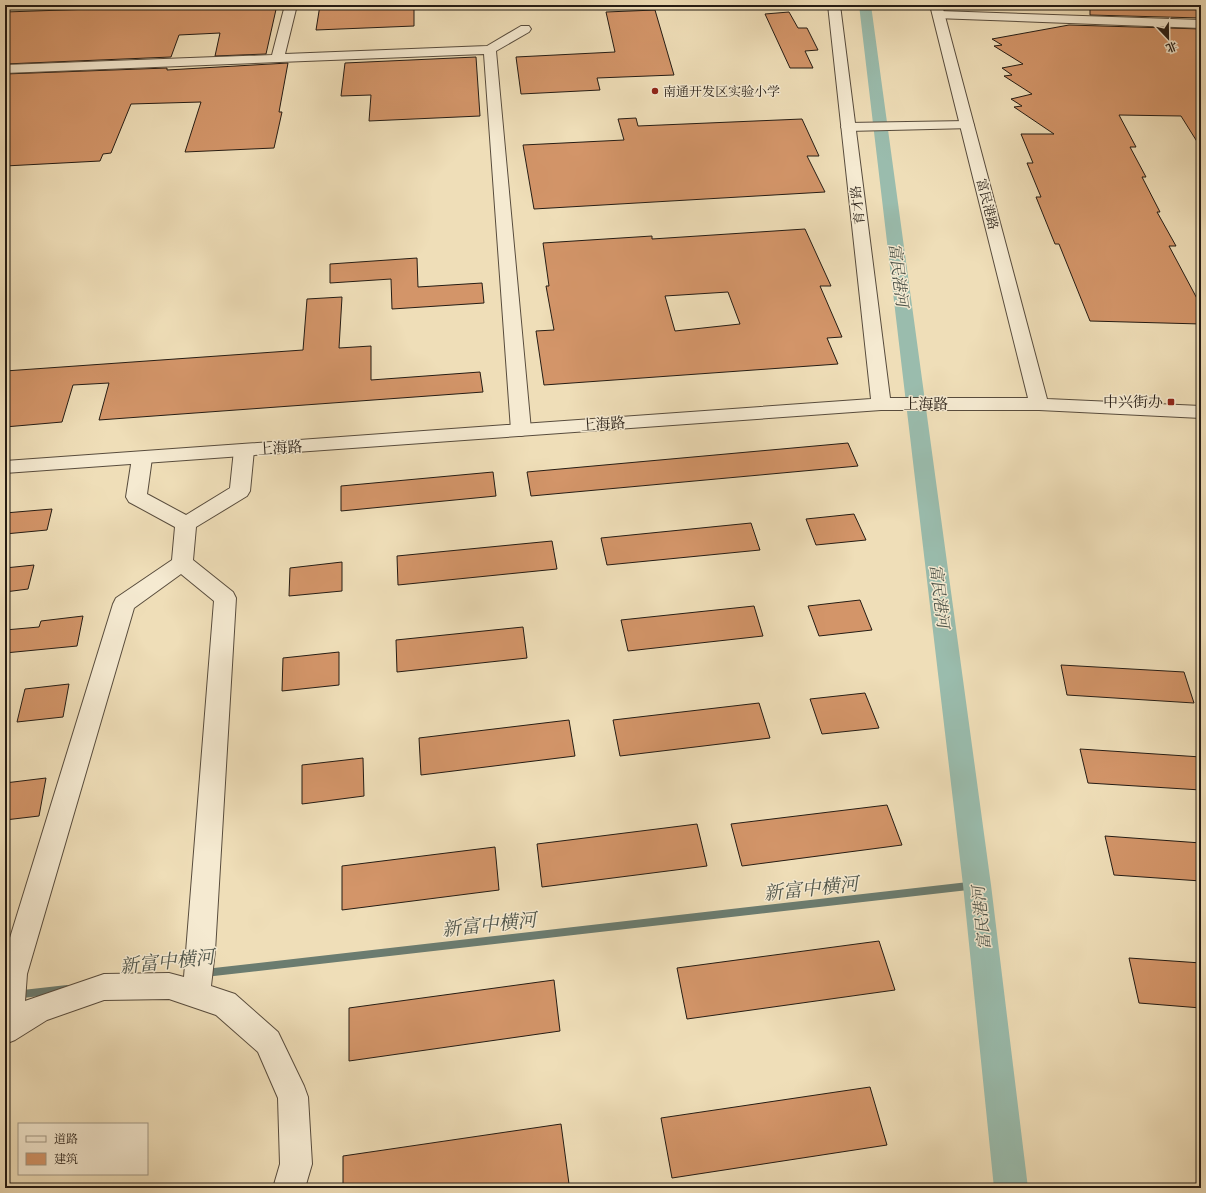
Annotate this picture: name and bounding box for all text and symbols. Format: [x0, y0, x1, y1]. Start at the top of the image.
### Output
north arrow [1148, 18, 1188, 58]
text: 北 [1163, 37, 1179, 56]
place label: 南通开发区实验小学 [663, 84, 780, 102]
marker: 南通开发区实验小学 [650, 86, 660, 96]
street label: 富民港路 [971, 177, 1001, 232]
street label: 育才路 [848, 184, 870, 225]
water label: 富民港河 [881, 242, 912, 311]
place label: 中兴街办 [1103, 393, 1163, 414]
street label: 上海路 [903, 395, 949, 416]
marker: 中兴街办 [1166, 397, 1176, 407]
street label: 上海路 [580, 413, 626, 438]
street label: 上海路 [257, 437, 303, 462]
water label: 富民港河 [922, 563, 953, 632]
water label: 新富中横河 [763, 872, 863, 909]
water label: 富民港河 [968, 882, 998, 951]
water label: 新富中横河 [441, 908, 541, 945]
water label: 新富中横河 [119, 945, 219, 982]
legend [18, 1123, 148, 1175]
text: 道路 [54, 1131, 78, 1149]
text: 建筑 [54, 1151, 78, 1169]

